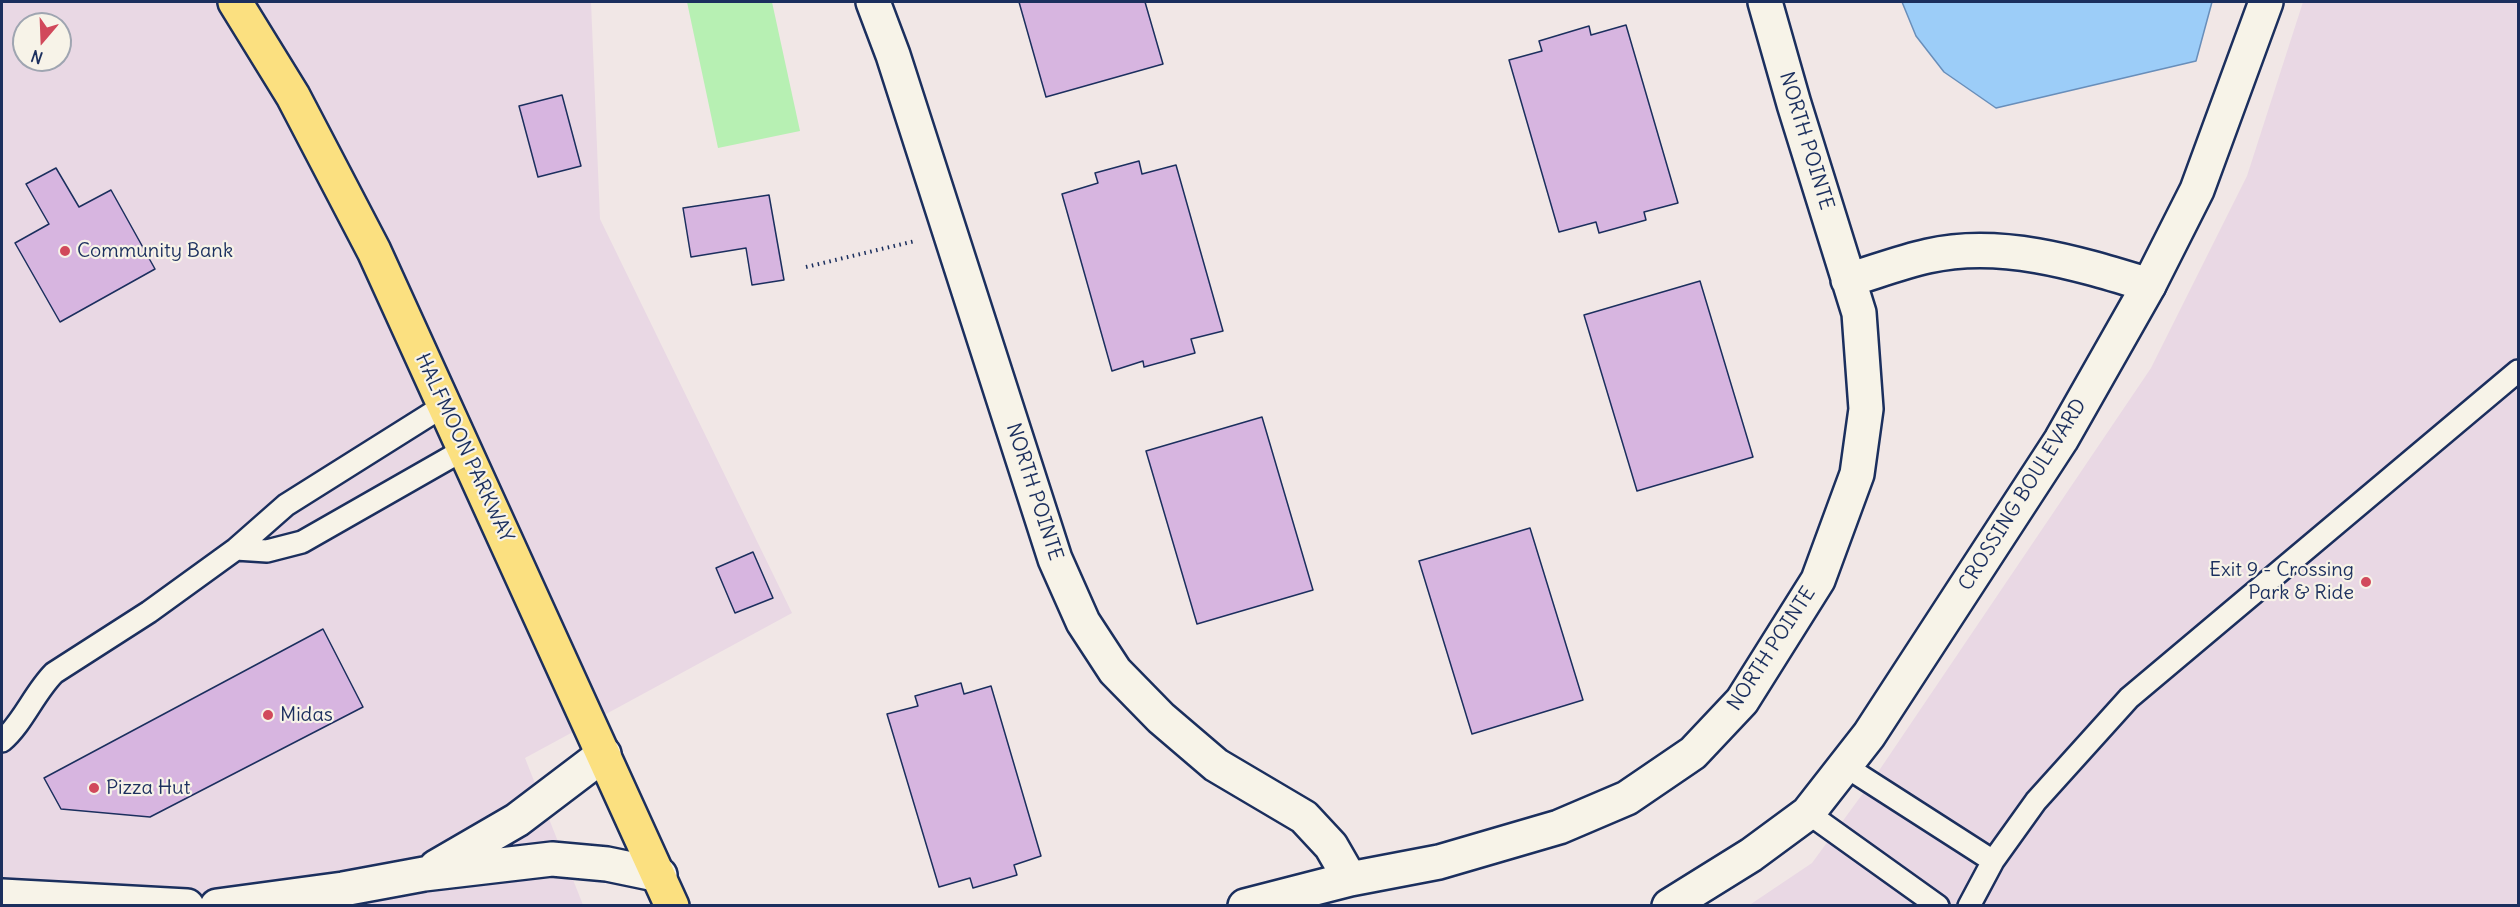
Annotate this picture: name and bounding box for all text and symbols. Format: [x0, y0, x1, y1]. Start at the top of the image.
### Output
north arrow [12, 12, 72, 72]
text: N [28, 46, 45, 68]
street label: NORTH POINTE [1774, 69, 1838, 213]
place label: Community Bank [77, 239, 233, 263]
marker: Community Bank [58, 244, 72, 258]
street label: HALFMOON PARKWAY [410, 350, 518, 546]
street label: CROSSING BOULEVARD [1954, 395, 2092, 595]
street label: NORTH POINTE [1000, 420, 1068, 564]
place label: Exit 9 - Crossing Park & Ride [2209, 558, 2354, 605]
marker: Exit 9 - Crossing Park & Ride [2359, 575, 2373, 589]
street label: NORTH POINTE [1723, 582, 1821, 716]
place label: Midas [280, 703, 333, 727]
marker: Midas [261, 708, 275, 722]
place label: Pizza Hut [106, 776, 190, 800]
marker: Pizza Hut [87, 781, 101, 795]

